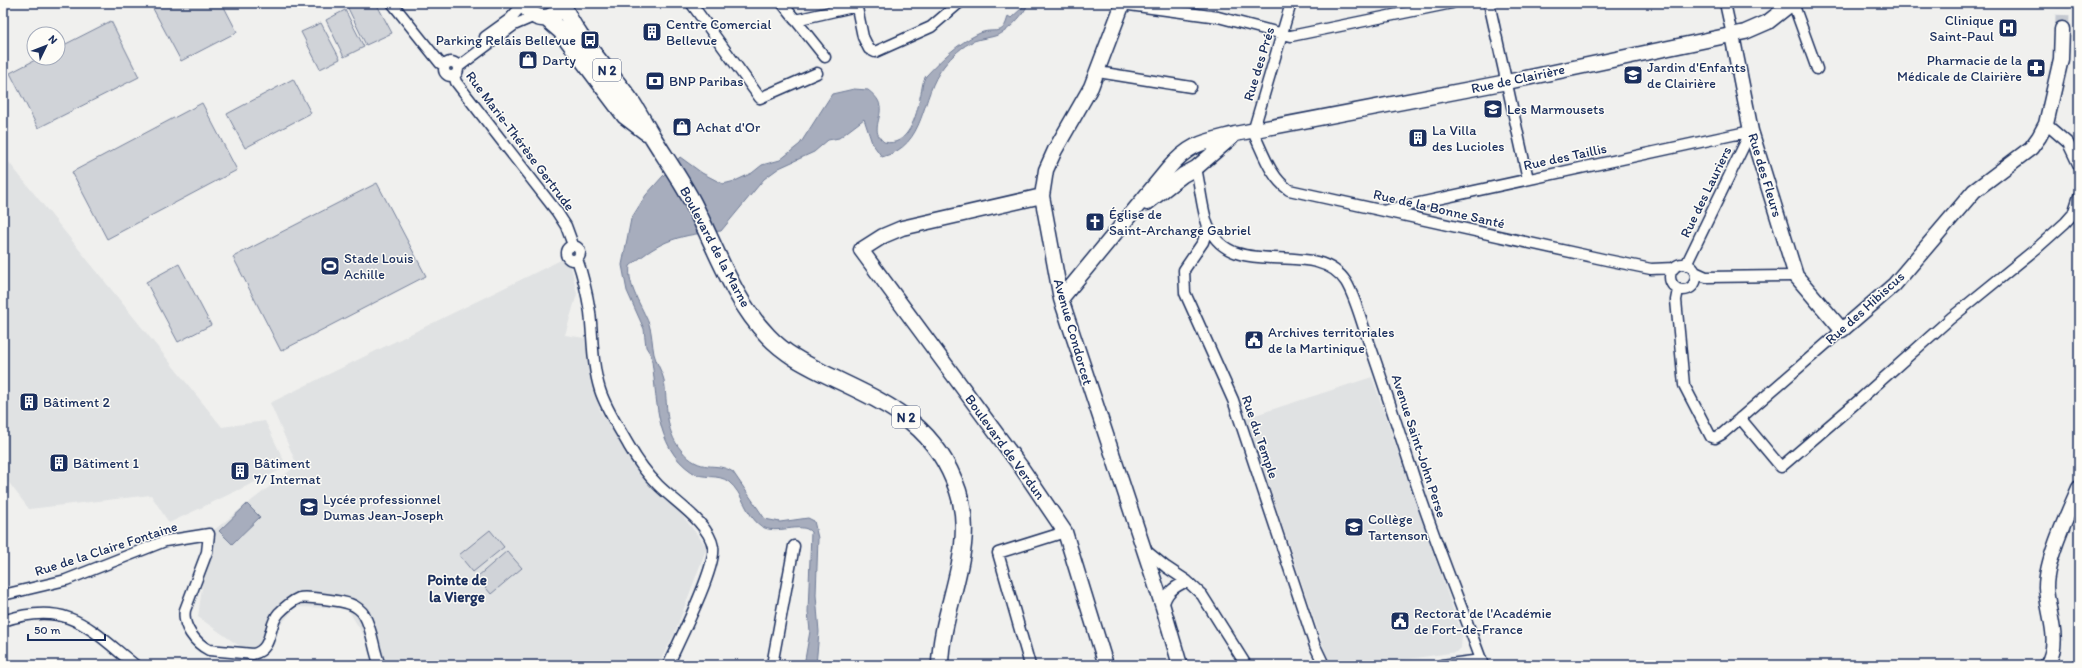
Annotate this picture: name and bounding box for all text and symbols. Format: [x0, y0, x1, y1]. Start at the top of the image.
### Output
place label: Clinique Saint-Paul [1930, 12, 1994, 45]
place label: Centre Comercial Bellevue [666, 16, 771, 49]
hospital icon: Clinique Saint-Paul [1997, 17, 2019, 39]
building icon: Centre Comercial Bellevue [641, 21, 663, 43]
street label: Rue des Prés [1240, 25, 1278, 103]
north arrow [26, 26, 66, 66]
bus stop icon: Parking Relais Bellevue [579, 29, 601, 51]
text: N [46, 32, 60, 47]
place label: Parking Relais Bellevue [436, 32, 576, 49]
shop icon: Darty [517, 49, 539, 71]
place label: Darty [542, 52, 576, 69]
place label: Pharmacie de la Médicale de Clairière [1897, 52, 2023, 85]
pharmacy icon: Pharmacie de la Médicale de Clairière [2025, 57, 2047, 79]
road number: N 2 [593, 59, 621, 81]
place label: Jardin d'Enfants de Clairière [1647, 59, 1746, 92]
street label: Rue de Clairière [1470, 61, 1567, 97]
school or university icon: Jardin d'Enfants de Clairière [1622, 64, 1644, 86]
street label: Rue Marie-Thérèse Gertrude [462, 68, 578, 214]
bank icon: BNP Paribas [644, 70, 666, 92]
place label: BNP Paribas [669, 73, 744, 90]
school or university icon: Les Marmousets [1482, 98, 1504, 120]
place label: Les Marmousets [1507, 101, 1605, 118]
shop icon: Achat d'Or [671, 116, 693, 138]
place label: Achat d'Or [696, 119, 761, 136]
place label: La Villa des Lucioles [1432, 122, 1505, 155]
building icon: La Villa des Lucioles [1407, 127, 1429, 149]
street label: Rue des Fleurs [1744, 131, 1786, 219]
street label: Rue des Taillis [1522, 140, 1608, 174]
street label: Rue des Lauriers [1677, 144, 1735, 240]
street label: Boulevard de la Marne [676, 184, 754, 311]
street label: Rue de la Bonne Santé [1372, 186, 1507, 232]
place label: Église de Saint-Archange Gabriel [1109, 206, 1251, 239]
church icon: Église de Saint-Archange Gabriel [1084, 211, 1106, 233]
place label: Stade Louis Achille [344, 250, 413, 283]
sports icon: Stade Louis Achille [319, 255, 341, 277]
street label: Rue des Hibiscus [1822, 268, 1908, 348]
street label: Avenue Condorcet [1050, 277, 1096, 387]
place label: Archives territoriales de la Martinique [1268, 324, 1395, 357]
public building icon: Archives territoriales de la Martinique [1243, 329, 1265, 351]
street label: Avenue Saint-John Perse [1388, 372, 1450, 520]
building icon: Bâtiment 2 [18, 391, 40, 413]
street label: Boulevard de Verdun [961, 391, 1049, 503]
street label: Rue du Temple [1238, 393, 1282, 481]
place label: Bâtiment 2 [43, 394, 110, 411]
road number: N 2 [892, 406, 920, 428]
building icon: Bâtiment 1 [48, 452, 70, 474]
place label: Bâtiment 1 [73, 455, 139, 472]
place label: Bâtiment 7/ Internat [254, 455, 321, 488]
building icon: Bâtiment 7/ Internat [229, 460, 251, 482]
place label: Lycée professionnel Dumas Jean-Joseph [323, 491, 444, 524]
school or university icon: Lycée professionnel Dumas Jean-Joseph [298, 496, 320, 518]
place label: Collège Tartenson [1368, 511, 1428, 544]
school or university icon: Collège Tartenson [1343, 516, 1365, 538]
street label: Rue de la Claire Fontaine [32, 518, 180, 580]
district label: Pointe de la Vierge [427, 571, 487, 607]
place label: Rectorat de l'Académie de Fort-de-France [1414, 605, 1552, 638]
public building icon: Rectorat de l'Académie de Fort-de-France [1389, 610, 1411, 632]
scale bar [28, 616, 105, 642]
text: 50 m [34, 623, 60, 637]

